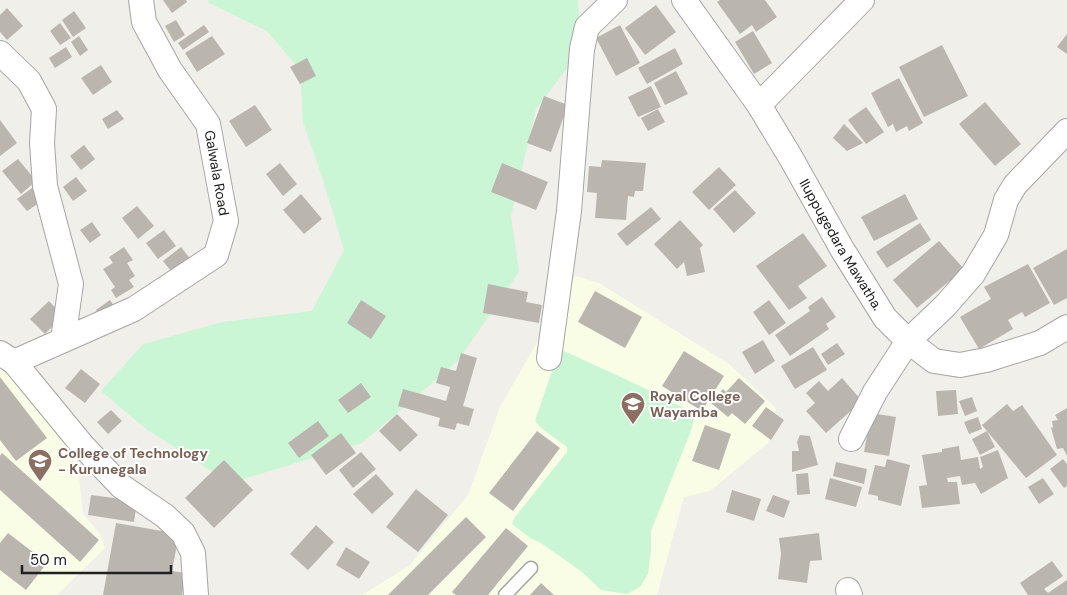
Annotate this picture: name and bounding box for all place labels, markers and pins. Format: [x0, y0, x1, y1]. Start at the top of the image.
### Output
place label: Royal College Wayamba [650, 387, 741, 421]
school or university icon: Royal College Wayamba [620, 391, 646, 425]
place label: College of Technology - Kurunegala [58, 444, 208, 478]
school or university icon: College of Technology - Kurunegala [27, 448, 53, 482]

